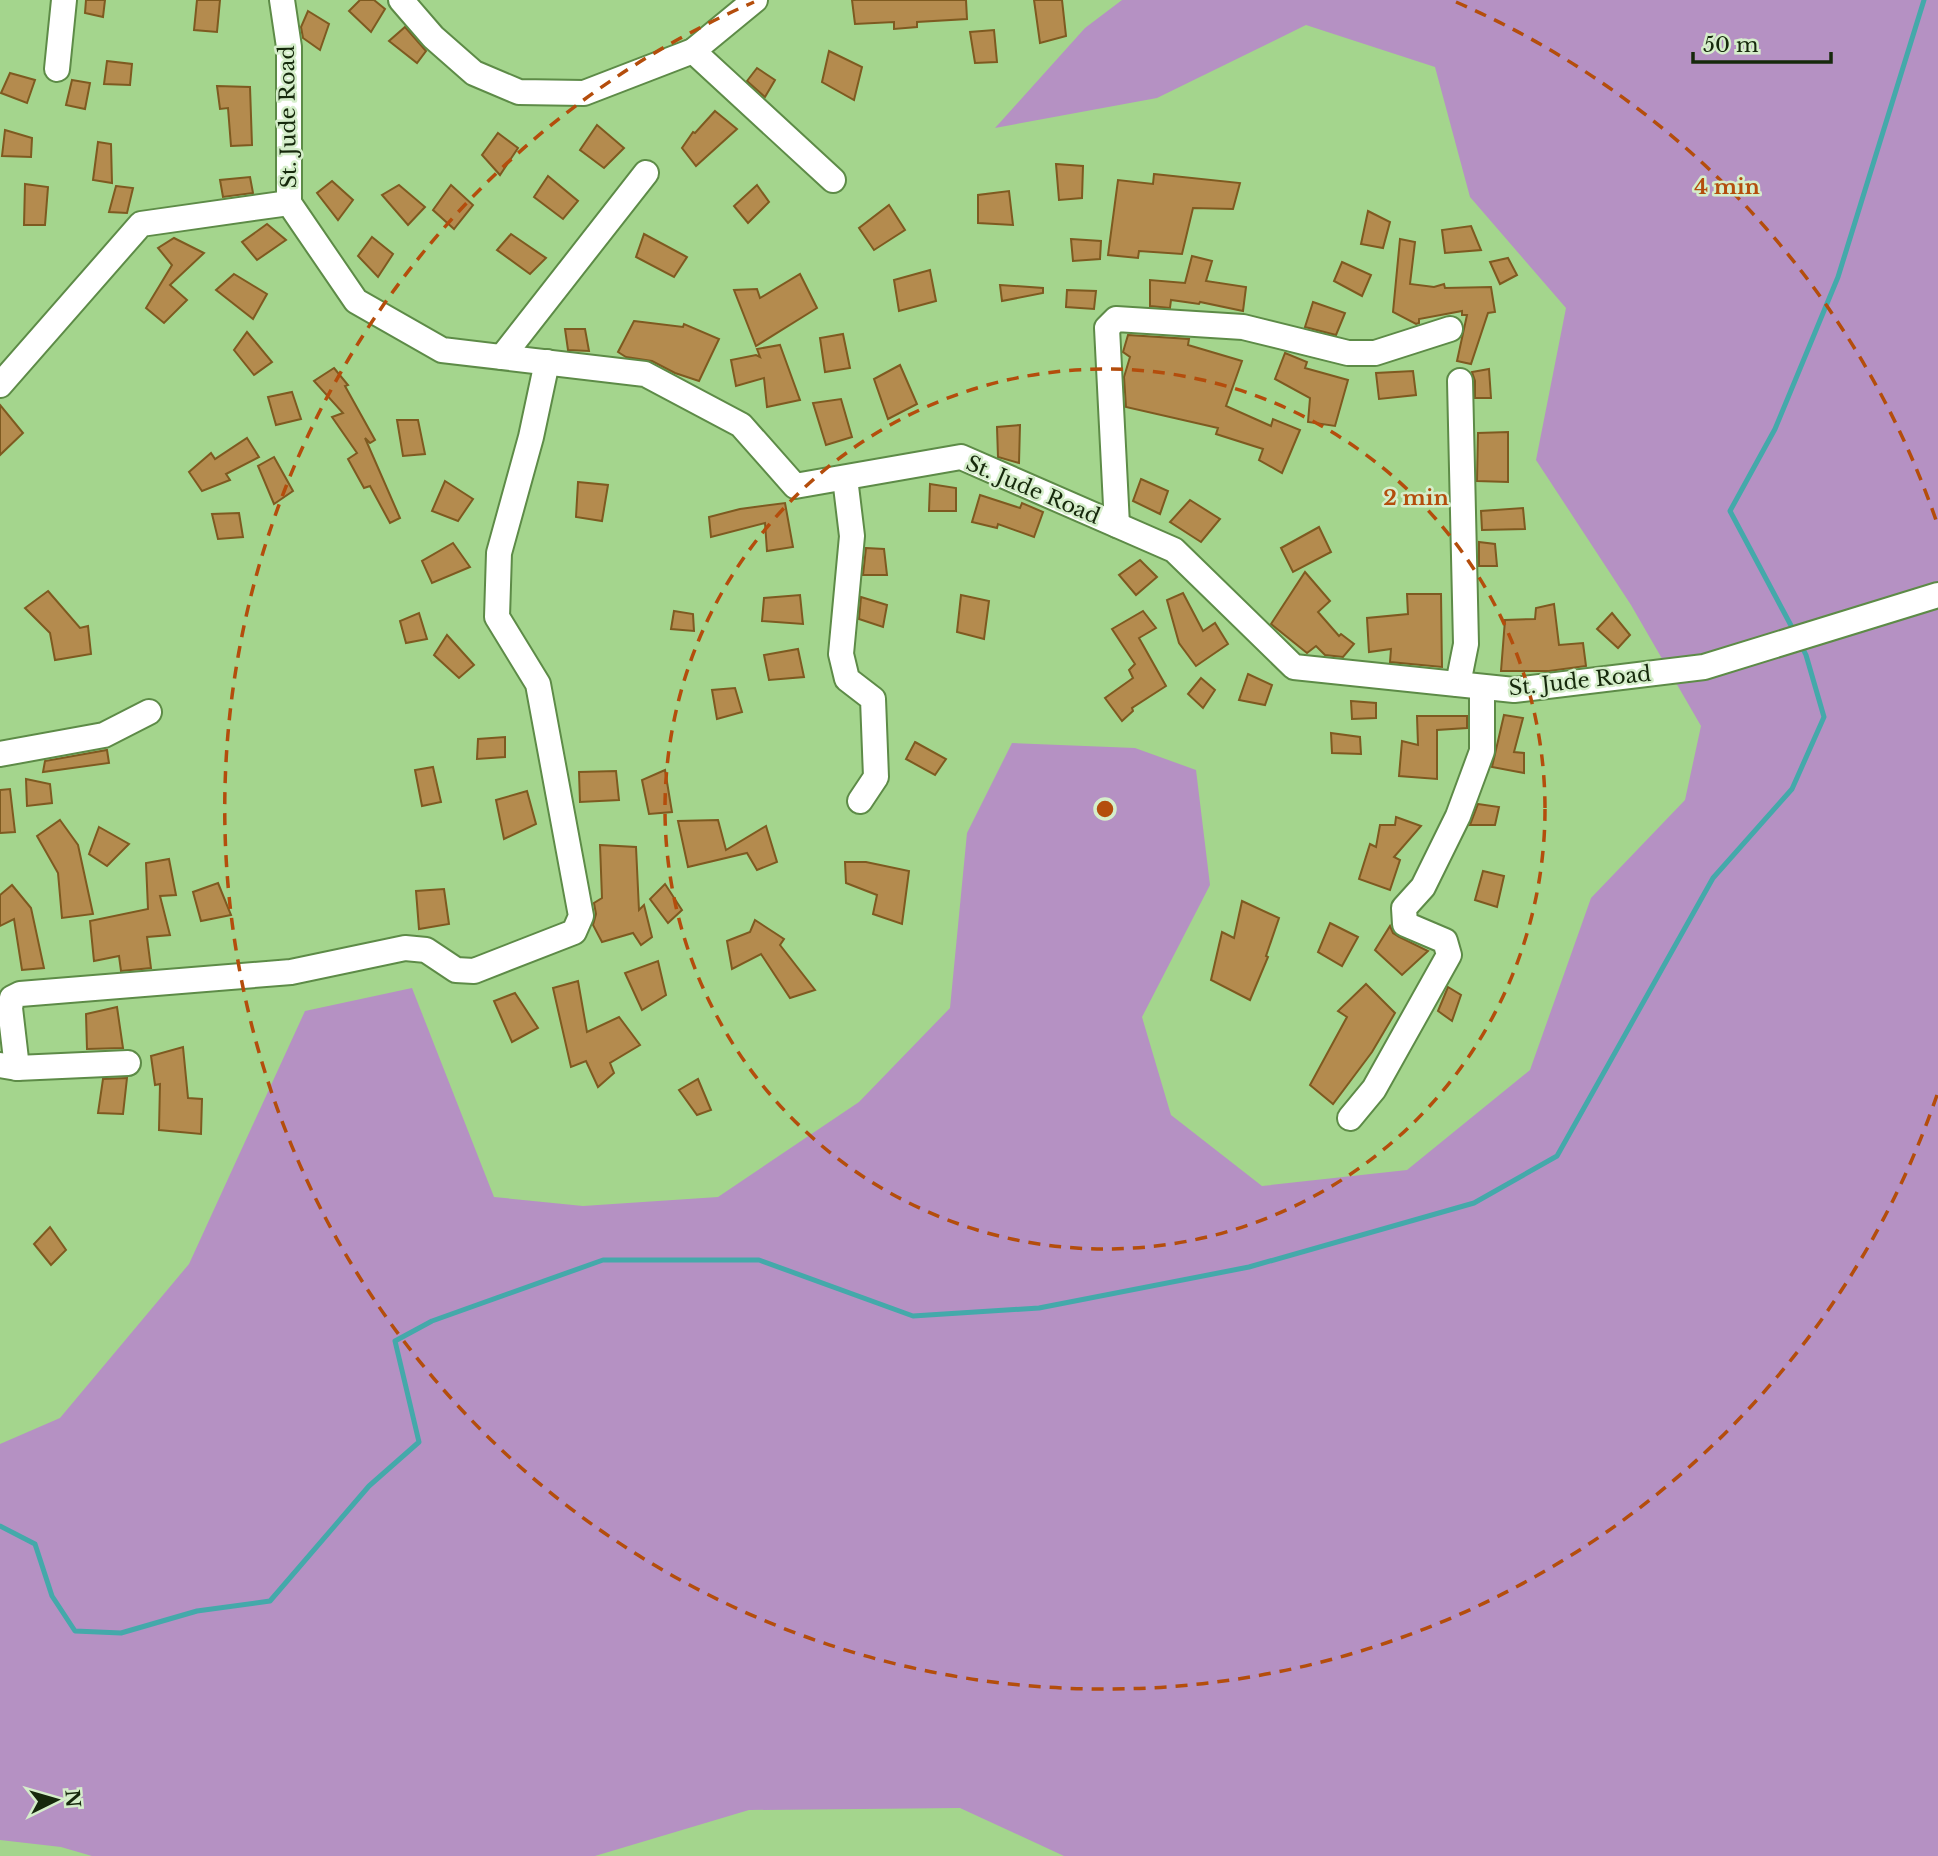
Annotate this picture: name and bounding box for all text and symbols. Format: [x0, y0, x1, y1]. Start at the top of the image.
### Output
scale bar [1693, 21, 1831, 65]
text: 50 m [1703, 32, 1759, 58]
street label: St. Jude Road [274, 45, 302, 189]
text: 4 min [1694, 174, 1760, 200]
street label: St. Jude Road [962, 450, 1104, 530]
text: 2 min [1383, 485, 1449, 511]
street label: St. Jude Road [1508, 661, 1652, 701]
centre of rings [1093, 797, 1117, 821]
north arrow [21, 1765, 91, 1835]
text: N [60, 1789, 85, 1809]

